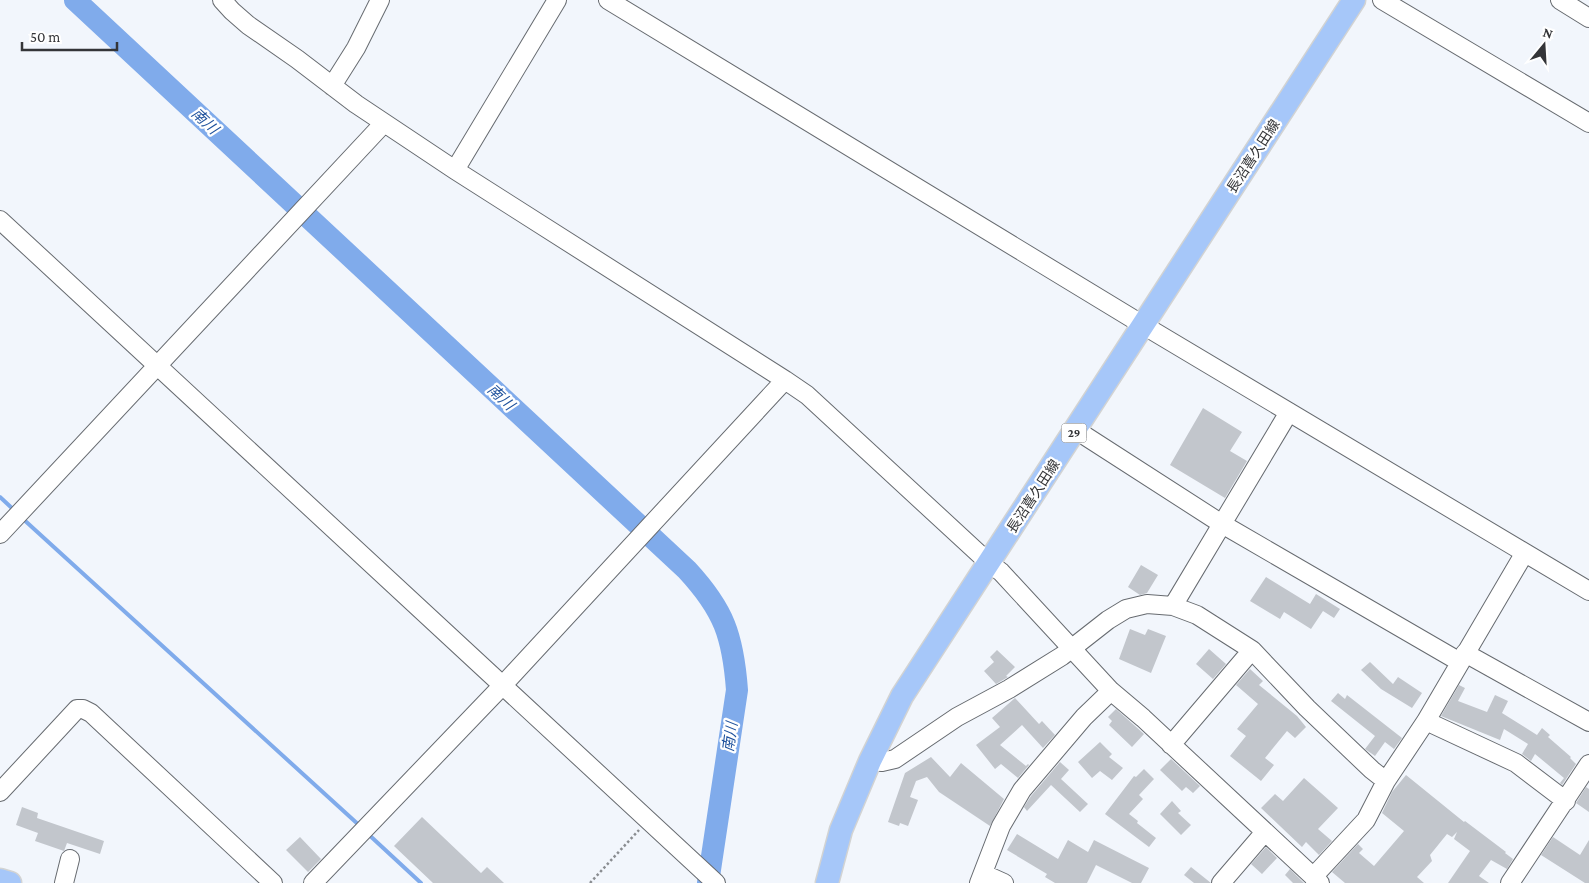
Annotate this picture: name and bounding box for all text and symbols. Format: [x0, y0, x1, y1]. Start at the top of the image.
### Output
scale bar [22, 20, 118, 52]
north arrow [1519, 20, 1569, 70]
text: N [1541, 24, 1555, 42]
text: 50 m [30, 29, 60, 45]
water label: 南川 [189, 105, 223, 138]
street label: 長沼喜久田線 [1223, 116, 1283, 196]
water label: 南川 [485, 381, 519, 414]
road number: 29 [1062, 423, 1086, 442]
street label: 長沼喜久田線 [1003, 456, 1063, 536]
water label: 南川 [720, 719, 740, 753]

